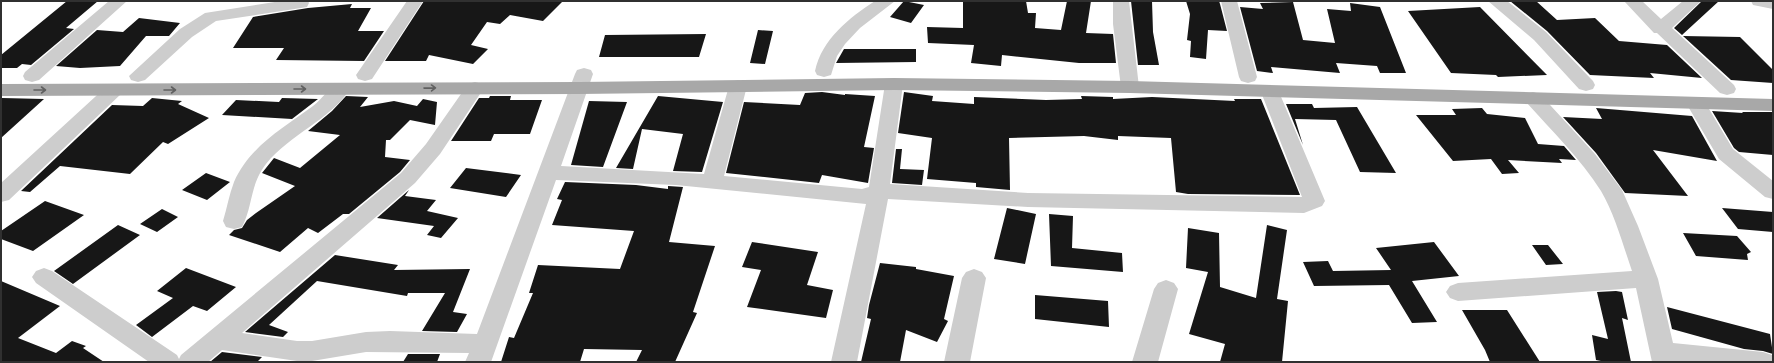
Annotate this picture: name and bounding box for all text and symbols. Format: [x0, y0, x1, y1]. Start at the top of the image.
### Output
one-way arrow [423, 84, 436, 92]
one-way arrow [33, 86, 46, 94]
one-way arrow [163, 86, 176, 94]
one-way arrow [293, 86, 306, 93]

